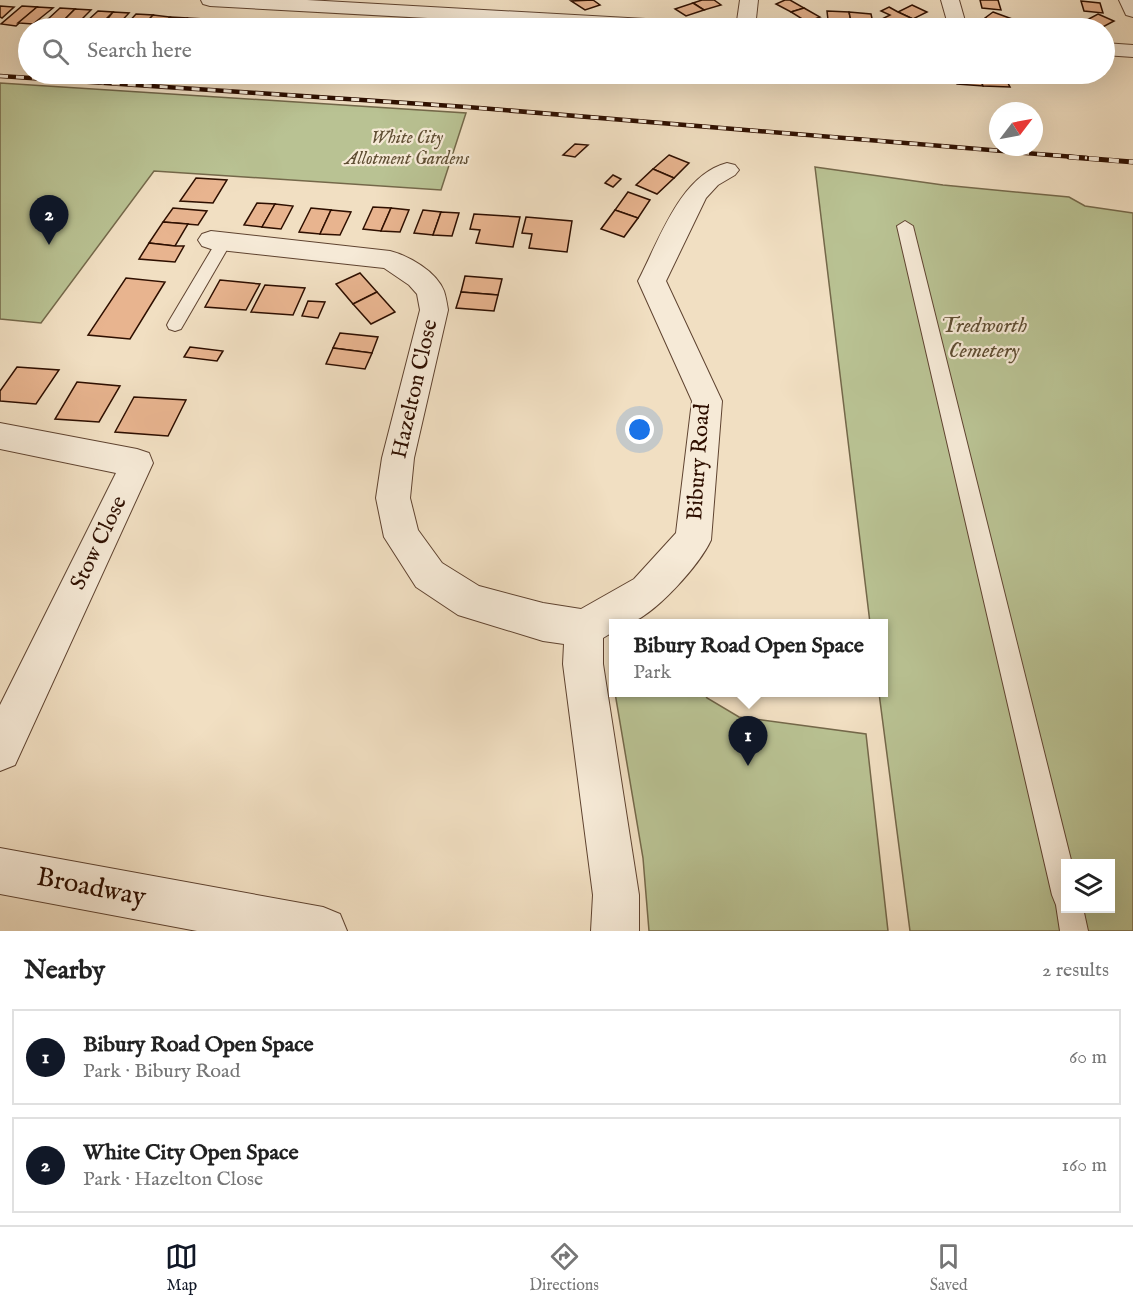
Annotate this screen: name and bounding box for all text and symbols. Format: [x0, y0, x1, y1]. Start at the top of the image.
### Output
search box [18, 18, 1115, 84]
icon: search [39, 35, 72, 68]
text: Search here [87, 37, 192, 65]
north arrow [989, 102, 1043, 156]
park label: White City Allotment Gardens [343, 127, 470, 171]
pin: 2 [29, 196, 68, 245]
park label: Tredworth Cemetery [941, 312, 1027, 365]
street label: Hazelton Close [385, 317, 445, 461]
street label: Bibury Road [681, 402, 717, 521]
your location [625, 415, 654, 444]
street label: Stow Close [64, 491, 134, 595]
popup [609, 619, 888, 697]
text: Bibury Road Open Space [633, 632, 864, 660]
text: Park [633, 660, 671, 685]
pin: 1 [728, 716, 768, 766]
map controls [1061, 859, 1115, 913]
button: layers [1061, 859, 1115, 913]
street label: Broadway [33, 861, 149, 915]
text: Nearby [24, 954, 105, 987]
text: 2 results [1042, 958, 1109, 983]
text: Bibury Road Open Space [83, 1031, 314, 1059]
text: 1 [42, 1045, 49, 1070]
text: 60 m [1069, 1045, 1107, 1070]
text: Park · Bibury Road [83, 1059, 240, 1084]
text: White City Open Space [83, 1139, 299, 1167]
text: 2 [41, 1153, 50, 1178]
text: 160 m [1061, 1153, 1107, 1178]
text: Park · Hazelton Close [83, 1167, 263, 1192]
tab: Map [165, 1240, 198, 1296]
tab: Directions [529, 1240, 599, 1296]
tab: Saved [930, 1240, 968, 1296]

